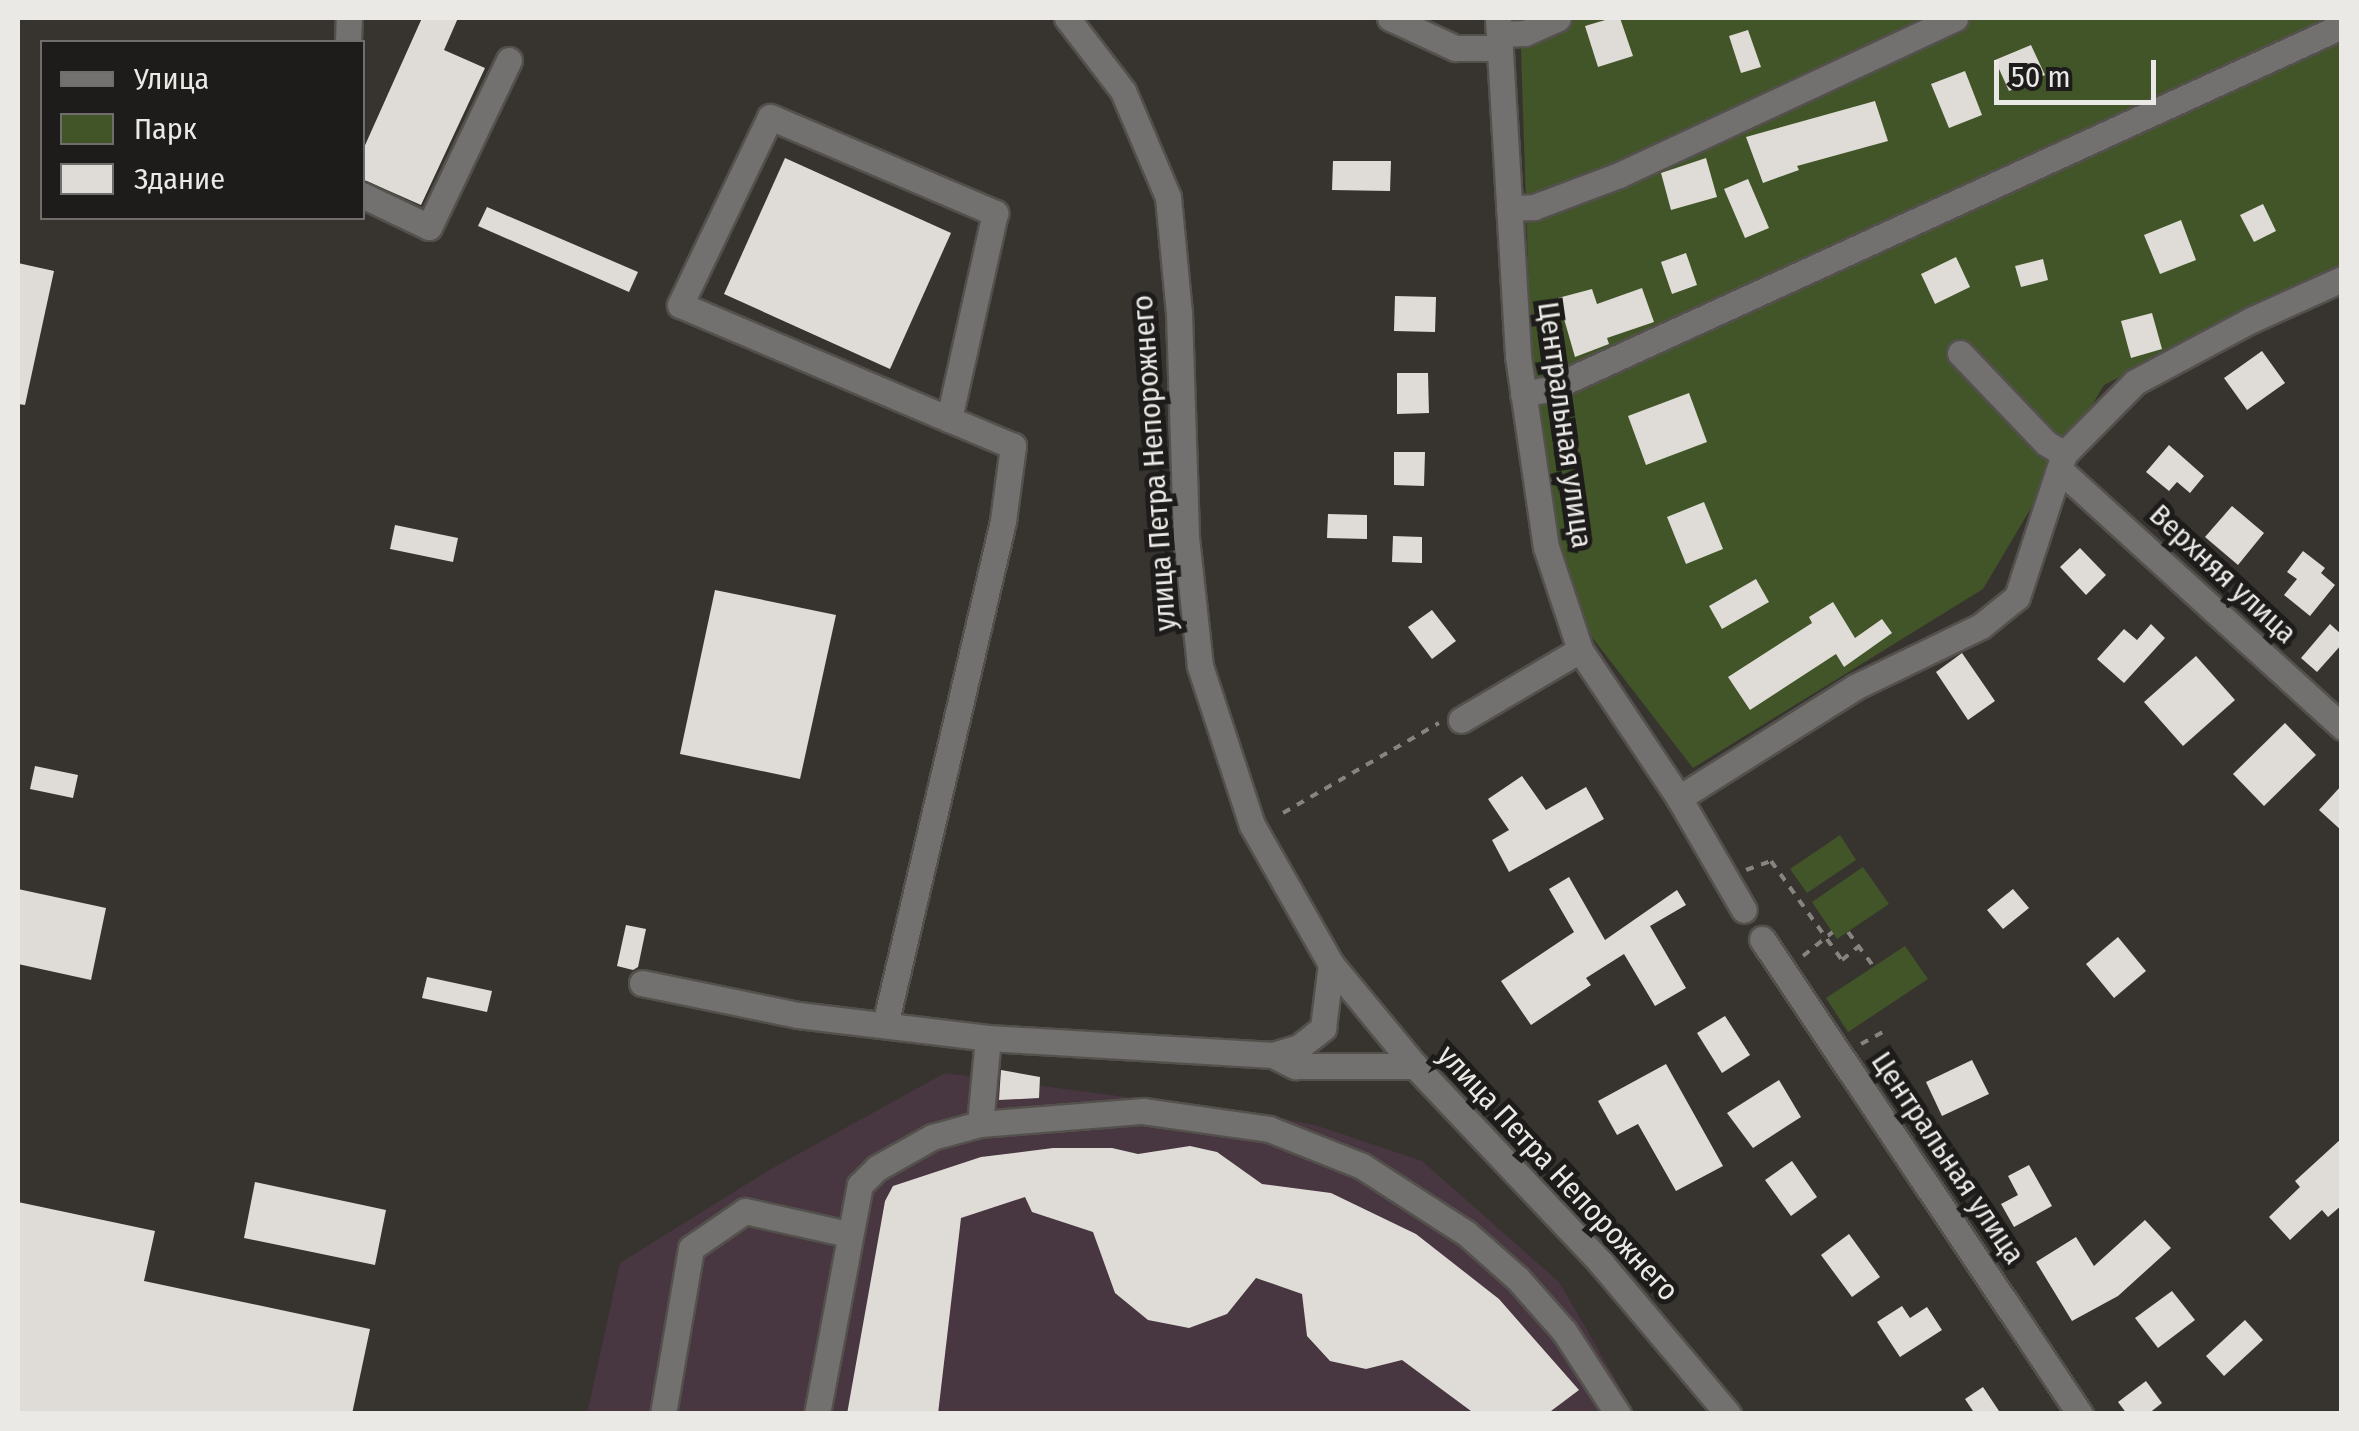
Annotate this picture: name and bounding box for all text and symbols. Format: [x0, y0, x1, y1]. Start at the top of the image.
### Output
legend [40, 40, 365, 220]
scale bar [1999, 40, 2162, 102]
text: 50 m [2011, 59, 2071, 95]
text: Улица [134, 61, 209, 97]
text: Парк [134, 111, 197, 147]
text: Здание [134, 161, 225, 197]
street label: улица Петра Непорожнего [1124, 294, 1184, 632]
street label: Центральная улица [1530, 299, 1600, 551]
street label: Верхняя улица [2142, 497, 2304, 651]
street label: улица Петра Непорожнего [1430, 1038, 1686, 1308]
street label: Центральная улица [1864, 1045, 2032, 1271]

